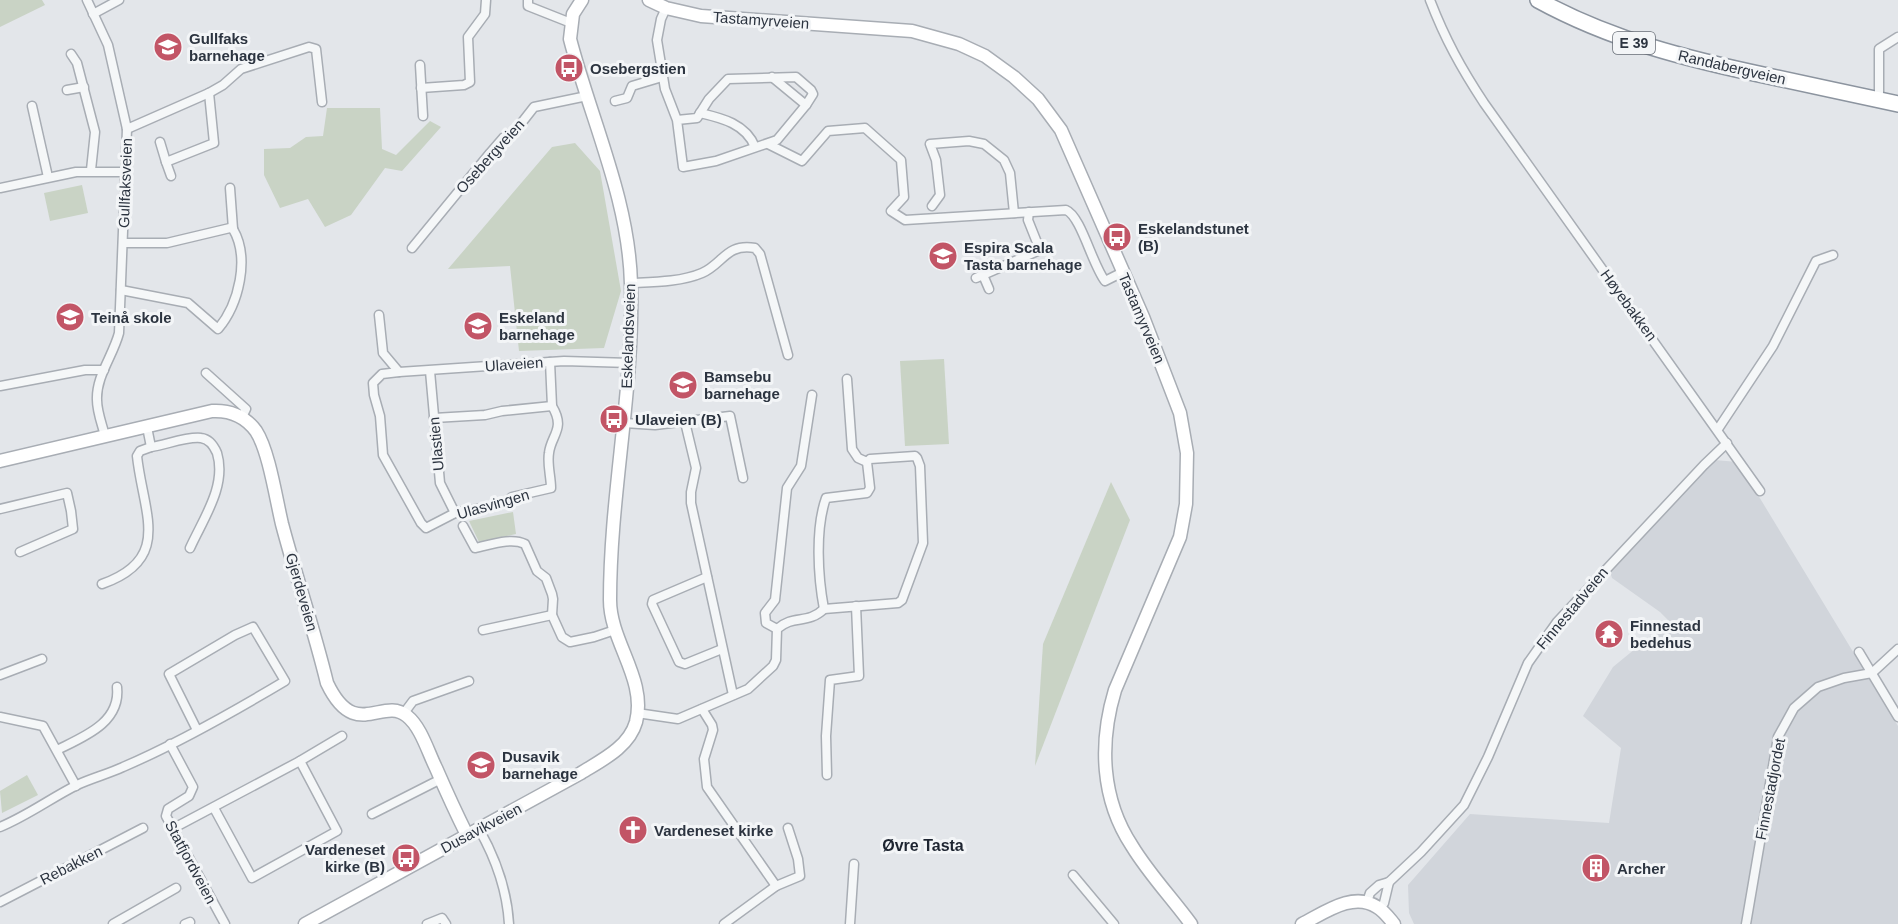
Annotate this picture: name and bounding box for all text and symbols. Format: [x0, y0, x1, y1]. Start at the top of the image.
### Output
street label: Tastamyrveien [712, 8, 810, 32]
place label: Gullfaks barnehage [189, 30, 265, 64]
school or university icon: Gullfaks barnehage [152, 31, 184, 63]
road number: E 39 [1613, 32, 1655, 54]
street label: Randabergveien [1676, 46, 1788, 88]
bus stop icon: Osebergstien [553, 52, 585, 84]
place label: Osebergstien [590, 60, 686, 77]
street label: Osebergveien [452, 116, 528, 196]
street label: Gullfaksveien [115, 138, 135, 228]
place label: Eskelandstunet (B) [1138, 220, 1249, 254]
bus stop icon: Eskelandstunet (B) [1101, 221, 1133, 253]
place label: Espira Scala Tasta barnehage [964, 239, 1082, 273]
school or university icon: Espira Scala Tasta barnehage [927, 240, 959, 272]
street label: Høyebakken [1597, 266, 1661, 344]
street label: Tastamyrveien [1115, 270, 1169, 366]
street label: Eskelandsveien [618, 283, 638, 389]
school or university icon: Teinå skole [54, 301, 86, 333]
place label: Teinå skole [91, 309, 172, 326]
place label: Eskeland barnehage [499, 309, 575, 343]
school or university icon: Eskeland barnehage [462, 310, 494, 342]
street label: Ulaveien [484, 353, 544, 375]
place label: Bamsebu barnehage [704, 368, 780, 402]
school or university icon: Bamsebu barnehage [667, 369, 699, 401]
bus stop icon: Ulaveien (B) [598, 403, 630, 435]
place label: Ulaveien (B) [635, 411, 722, 428]
street label: Ulastien [425, 416, 447, 472]
street label: Ulasvingen [455, 486, 531, 522]
street label: Gjerdeveien [283, 551, 321, 633]
street label: Finnestadveien [1533, 564, 1611, 652]
place label: Finnestad bedehus [1630, 617, 1701, 651]
temple icon: Finnestad bedehus [1593, 618, 1625, 650]
street label: Finnestadjordet [1752, 736, 1788, 841]
place label: Dusavik barnehage [502, 748, 578, 782]
school or university icon: Dusavik barnehage [465, 749, 497, 781]
street label: Dusavikveien [438, 800, 524, 856]
church icon: Vardeneset kirke [617, 814, 649, 846]
street label: Statfjordveien [162, 818, 220, 906]
place label: Vardeneset kirke [654, 822, 773, 839]
district label: Øvre Tasta [882, 837, 964, 854]
place label: Vardeneset kirke (B) [305, 841, 385, 875]
street label: Rebakken [37, 842, 105, 888]
bus stop icon: Vardeneset kirke (B) [390, 842, 422, 874]
building icon: Archer [1580, 852, 1612, 884]
place label: Archer [1617, 860, 1666, 877]

